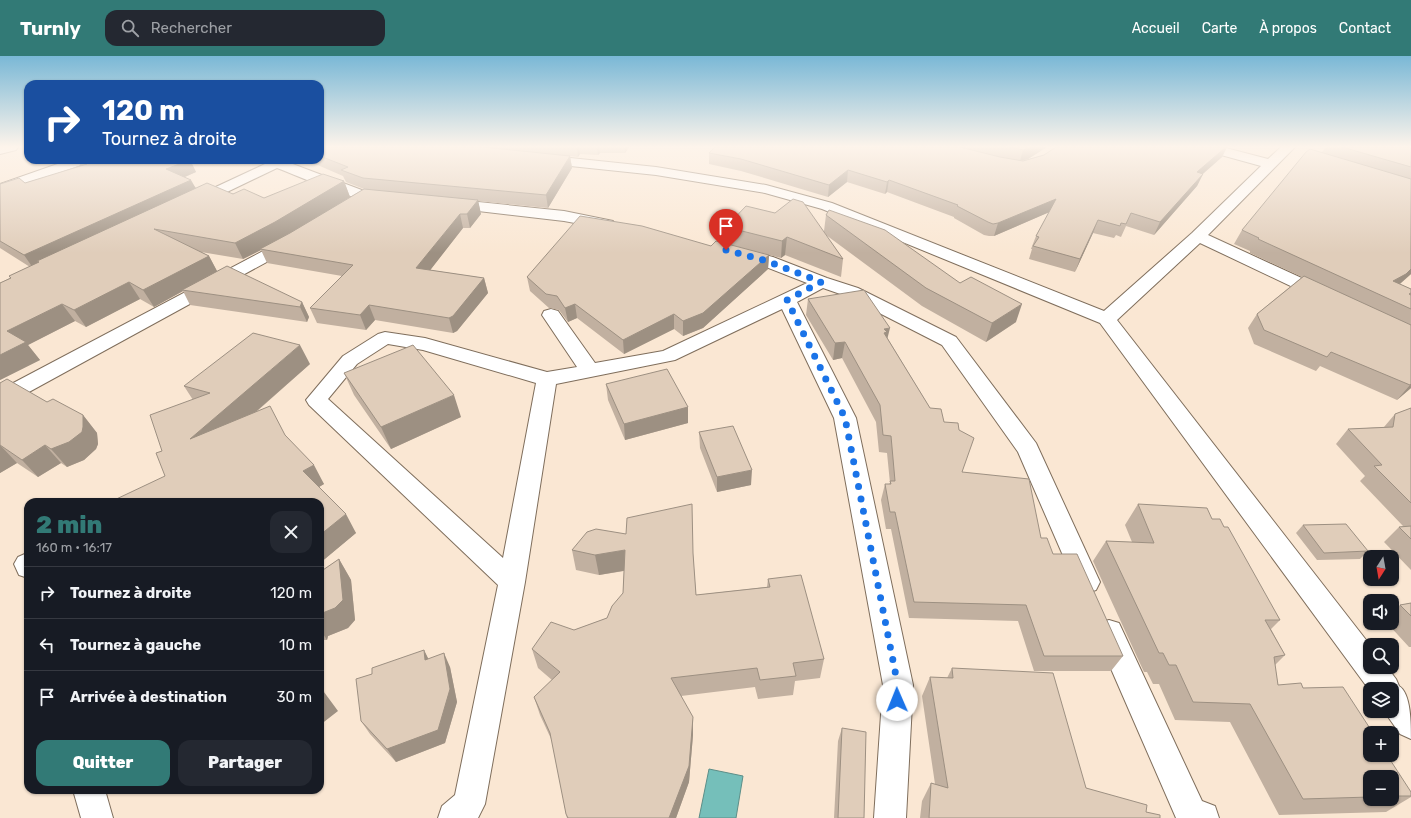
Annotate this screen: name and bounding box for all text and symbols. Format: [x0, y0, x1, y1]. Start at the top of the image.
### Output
search box [105, 10, 385, 46]
text: Turnly [20, 17, 81, 40]
icon: search [119, 17, 141, 39]
text: Rechercher [151, 19, 232, 37]
text: Accueil [1132, 20, 1180, 37]
text: Carte [1202, 20, 1237, 37]
text: À propos [1259, 20, 1317, 37]
text: Contact [1339, 20, 1391, 37]
text: 120 m [102, 94, 185, 127]
icon: right [36, 96, 88, 148]
text: Tournez à droite [102, 128, 237, 150]
pin [709, 209, 743, 250]
icon: arrive [715, 215, 737, 237]
text: 2 min [36, 511, 102, 539]
button: close [270, 511, 312, 553]
text: 160 m · 16:17 [36, 540, 112, 555]
north arrow [1363, 550, 1399, 586]
map controls [1363, 550, 1399, 806]
icon: right [36, 582, 58, 604]
text: Tournez à droite [70, 584, 191, 602]
text: 120 m [270, 584, 312, 602]
button: sound [1363, 594, 1399, 630]
icon: left [36, 634, 58, 656]
text: Tournez à gauche [70, 636, 201, 654]
text: 10 m [279, 636, 312, 654]
button: search [1363, 638, 1399, 674]
position arrow [876, 679, 918, 721]
button: layers [1363, 682, 1399, 718]
icon: arrive [36, 686, 58, 708]
text: Arrivée à destination [70, 688, 227, 706]
text: 30 m [276, 688, 312, 706]
button: + [1363, 726, 1399, 762]
button: Quitter [36, 740, 170, 786]
button: Partager [178, 740, 312, 786]
button: − [1363, 770, 1399, 806]

